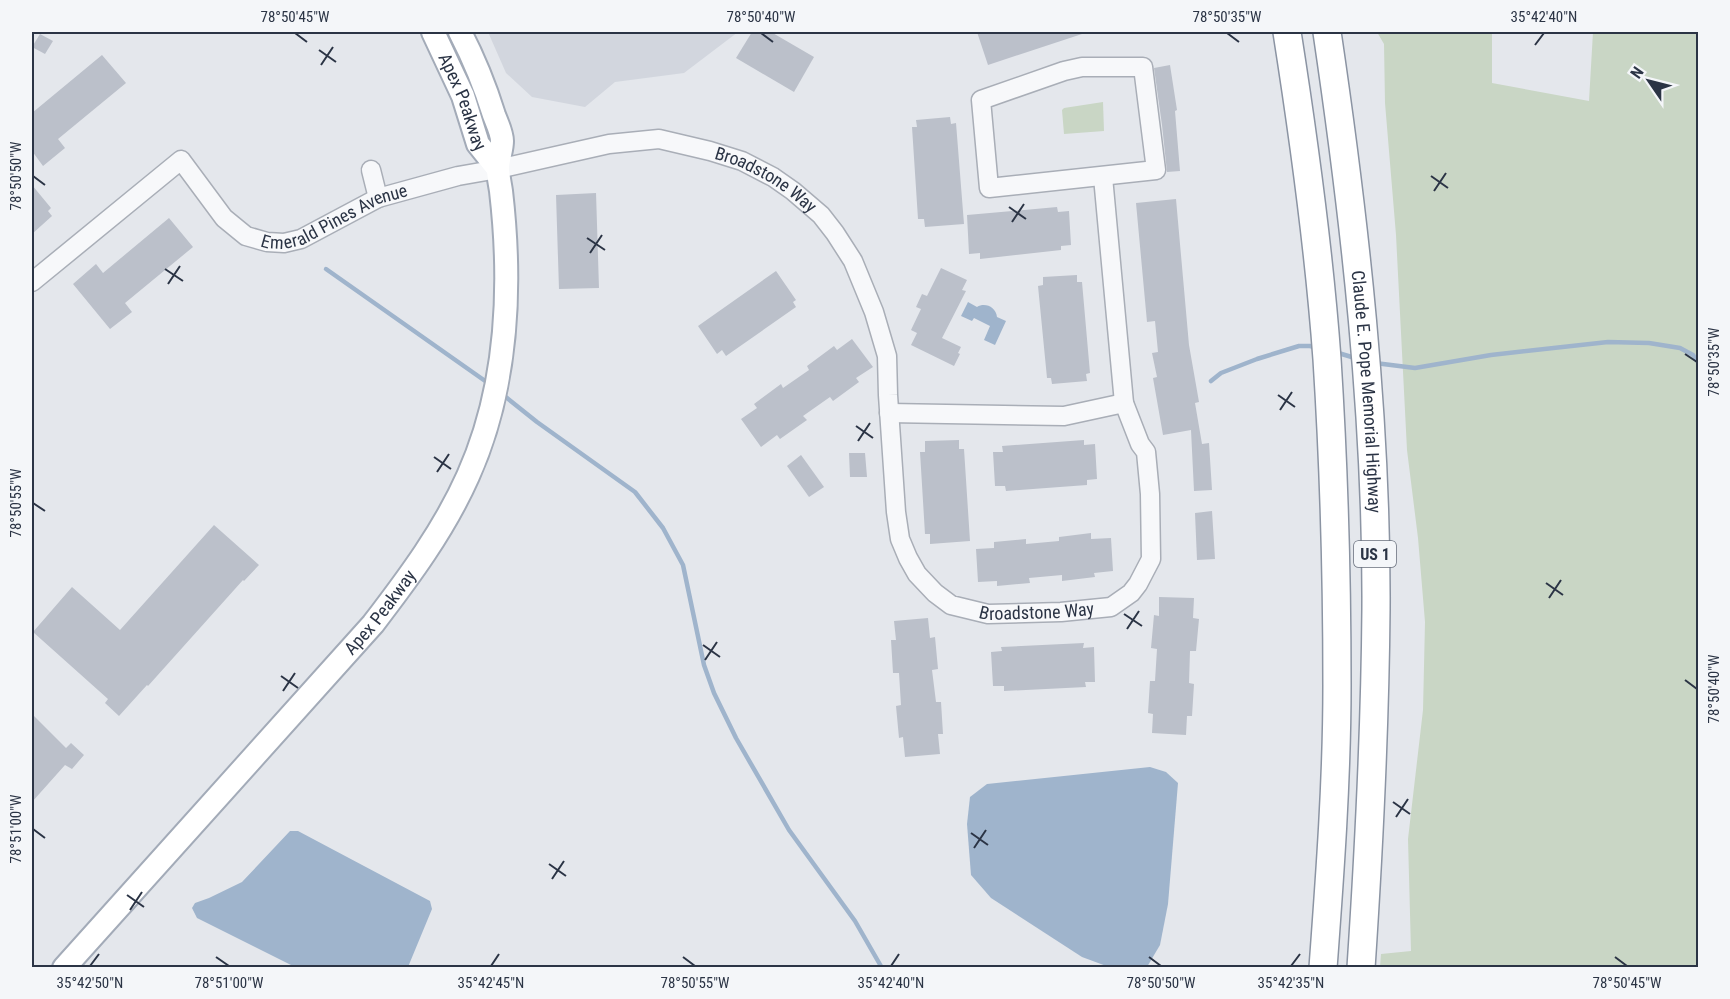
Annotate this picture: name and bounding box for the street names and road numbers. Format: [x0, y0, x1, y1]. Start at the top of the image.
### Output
street label: Apex Peakway [434, 50, 491, 156]
street label: Broadstone Way [713, 142, 822, 217]
street label: Emerald Pines Avenue [259, 179, 410, 253]
street label: Claude E. Pope Memorial Highway [1348, 269, 1386, 514]
road number: US 1 [1354, 541, 1396, 567]
street label: Apex Peakway [340, 565, 420, 659]
street label: Broadstone Way [977, 598, 1095, 624]

